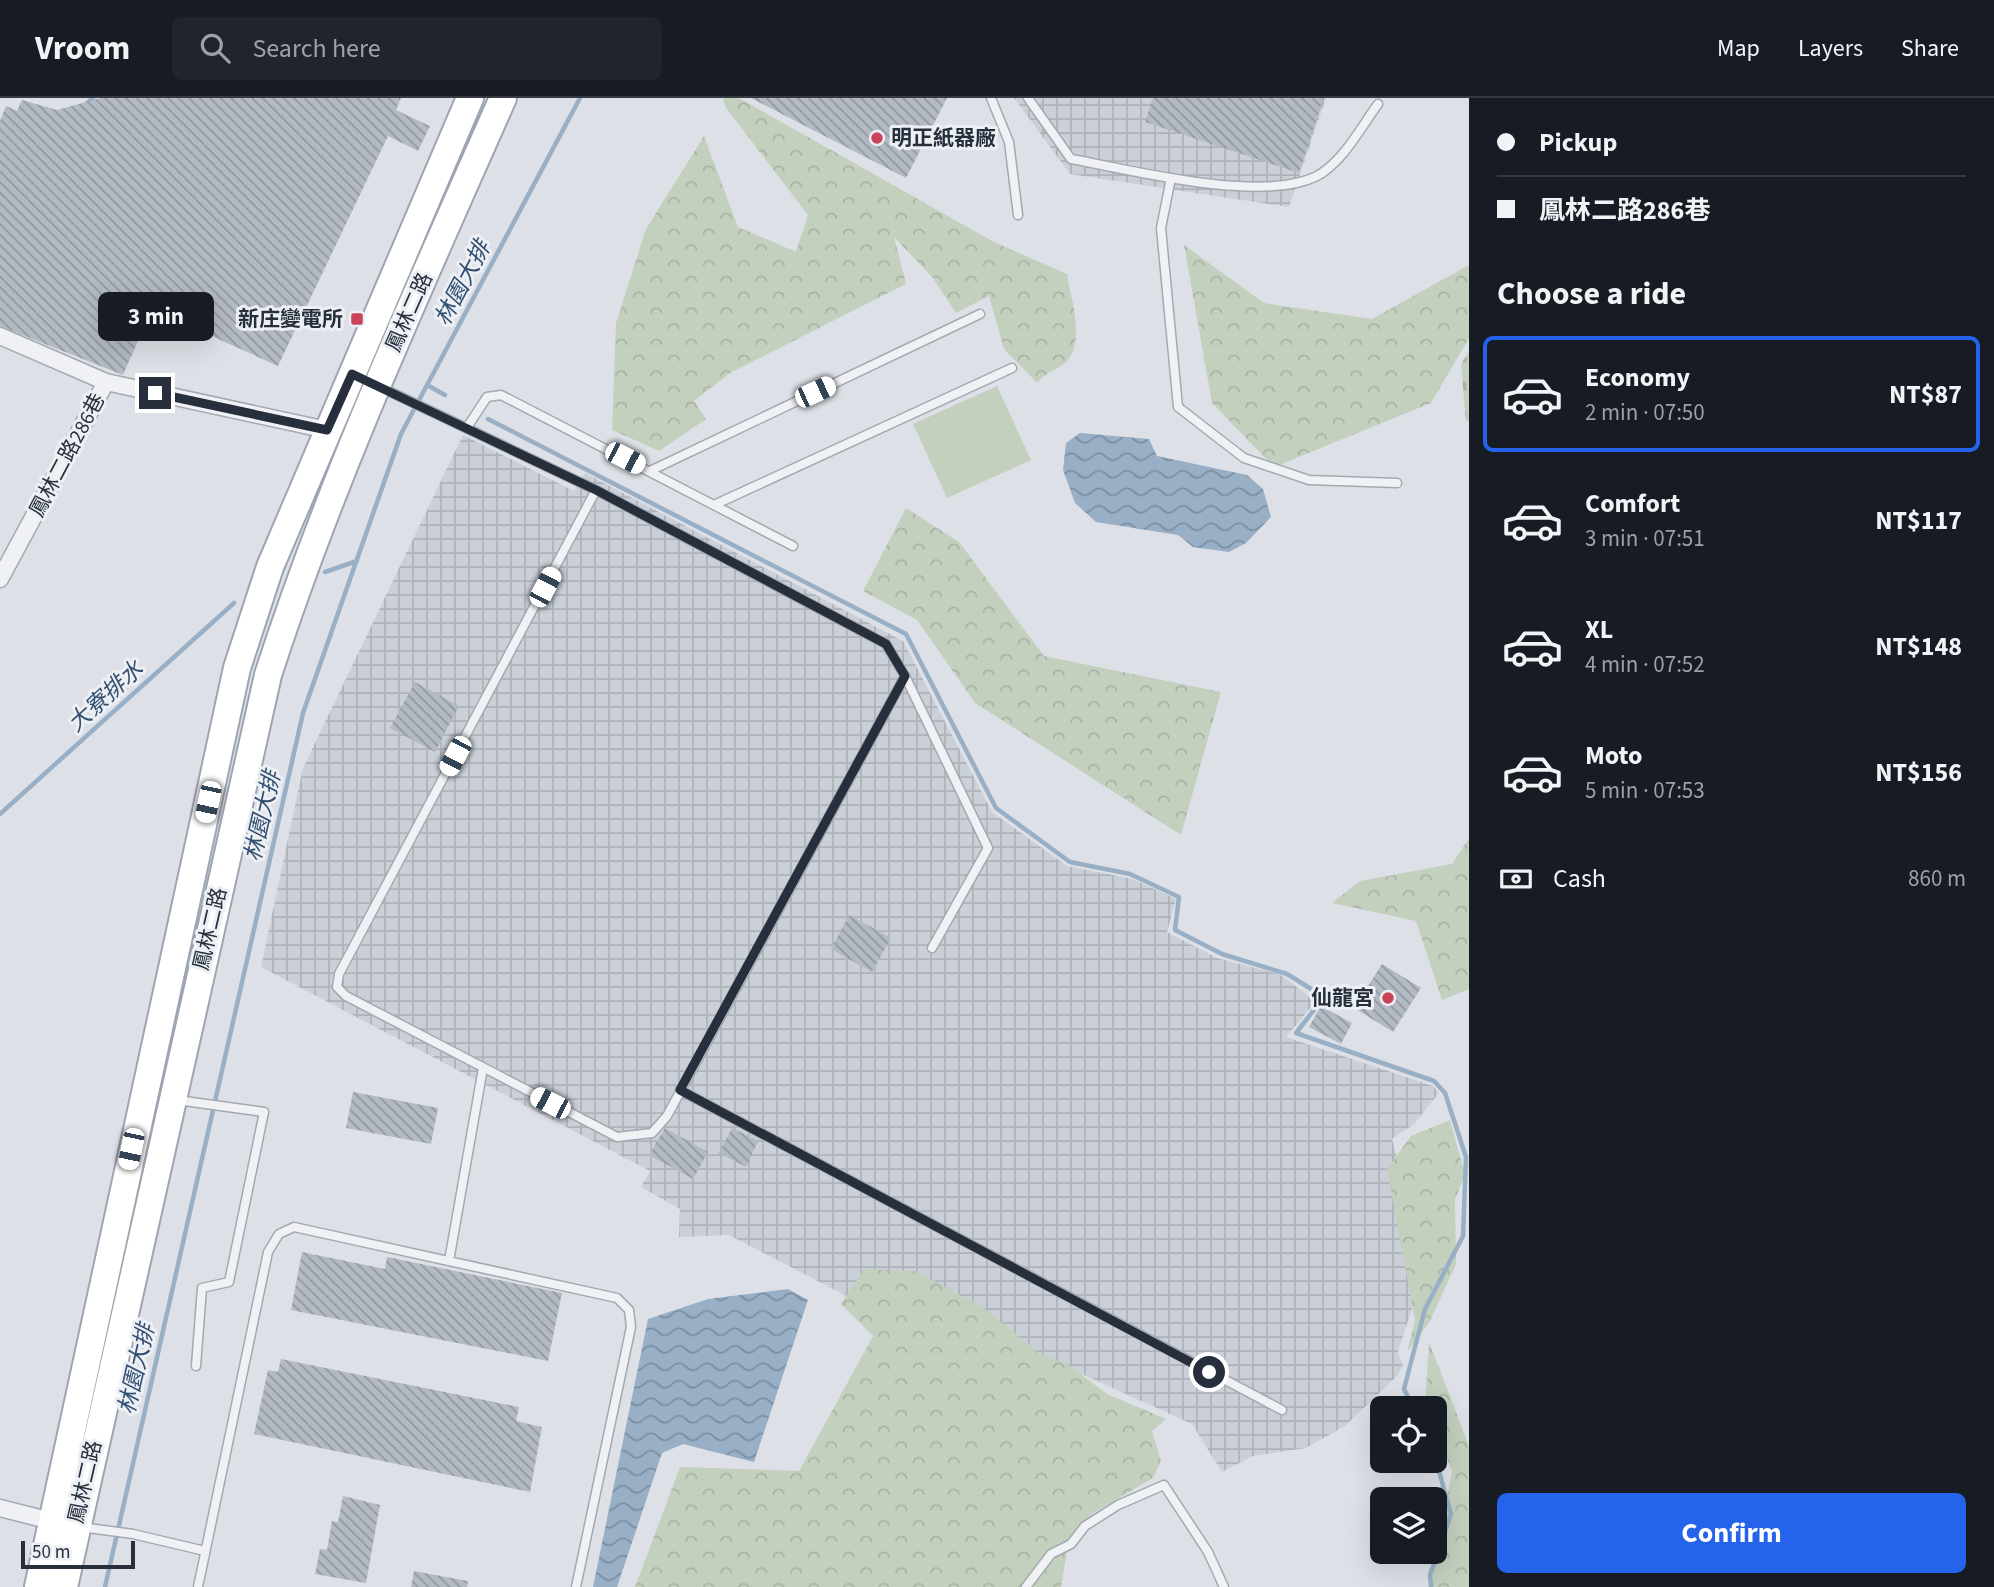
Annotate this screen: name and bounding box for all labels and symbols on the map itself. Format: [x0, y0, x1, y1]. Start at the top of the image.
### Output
place label: 明正紙器廠 [891, 123, 996, 153]
marker: 明正紙器廠 [869, 130, 885, 146]
water label: 林園大排 [426, 232, 500, 332]
street label: 鳳林二路 [378, 268, 440, 356]
callout: 3 min [97, 292, 213, 341]
place label: 新庄變電所 [238, 304, 343, 334]
marker: 新庄變電所 [349, 311, 365, 327]
car [792, 374, 839, 410]
route end [139, 377, 171, 409]
street label: 鳳林二路286巷 [22, 388, 112, 522]
car [602, 439, 649, 477]
car [526, 564, 565, 610]
water label: 大寮排水 [60, 653, 151, 739]
car [436, 733, 475, 779]
water label: 林園大排 [236, 765, 290, 865]
car [194, 779, 223, 825]
street label: 鳳林二路 [186, 885, 234, 973]
place label: 仙龍宮 [1311, 983, 1374, 1013]
marker: 仙龍宮 [1380, 990, 1396, 1006]
car [527, 1084, 574, 1122]
car [117, 1126, 146, 1172]
water label: 林園大排 [110, 1318, 164, 1418]
route start [1193, 1356, 1225, 1388]
street label: 鳳林二路 [61, 1438, 109, 1526]
scale bar [21, 1538, 135, 1570]

